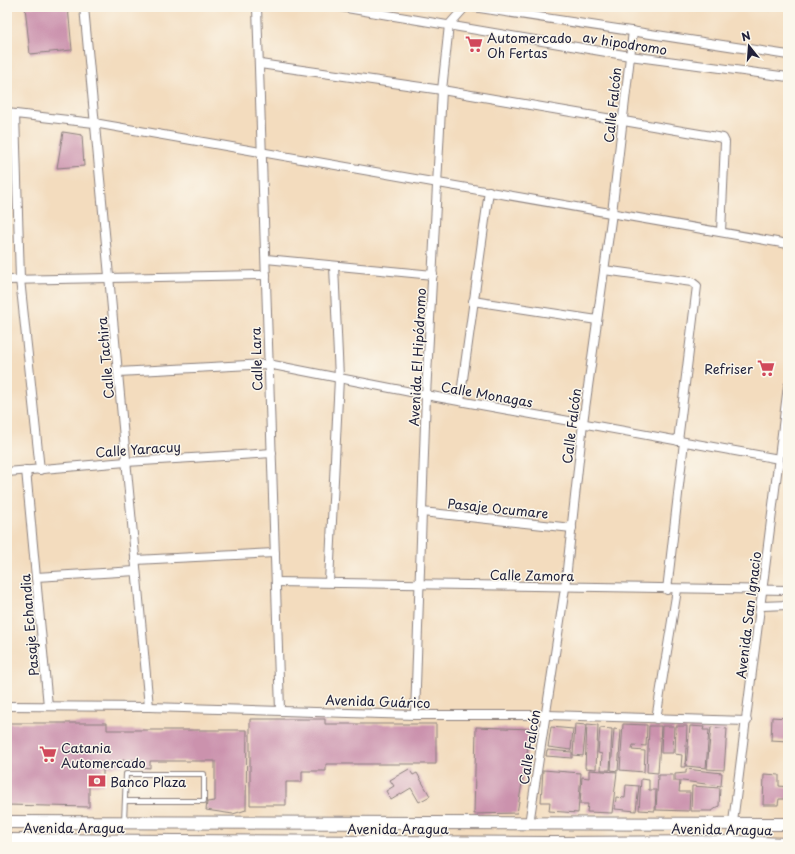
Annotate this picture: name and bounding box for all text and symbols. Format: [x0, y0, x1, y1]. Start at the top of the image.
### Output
north arrow [729, 26, 769, 66]
text: N [739, 26, 753, 45]
street label: av hipodromo [581, 27, 669, 59]
place label: Automercado Oh Fertas [487, 28, 572, 62]
supermarket icon: Automercado Oh Fertas [464, 34, 484, 54]
street label: Calle Falcón [599, 66, 625, 144]
street label: Avenida El Hipódromo [404, 287, 430, 427]
street label: Calle Tachira [92, 315, 118, 400]
street label: Calle Lara [245, 326, 267, 391]
supermarket icon: Refriser [756, 358, 776, 378]
place label: Refriser [704, 359, 754, 378]
street label: Calle Monagas [440, 377, 534, 411]
street label: Calle Falcón [557, 387, 585, 465]
street label: Calle Yaracuy [95, 437, 181, 461]
street label: Pasaje Ocumare [447, 493, 549, 523]
street label: Avenida San Ignacio [731, 550, 765, 680]
street label: Calle Zamora [490, 565, 574, 585]
street label: Pasaje Echandia [15, 572, 43, 677]
street label: Avenida Guárico [325, 690, 431, 712]
street label: Calle Falcón [514, 708, 544, 786]
place label: Catania Automercado [61, 738, 146, 772]
supermarket icon: Catania Automercado [38, 744, 58, 764]
bank icon: Banco Plaza [87, 771, 107, 791]
place label: Banco Plaza [110, 772, 187, 791]
street label: Avenida Aragua [23, 818, 125, 837]
street label: Avenida Aragua [347, 819, 449, 838]
street label: Avenida Aragua [671, 819, 773, 839]

